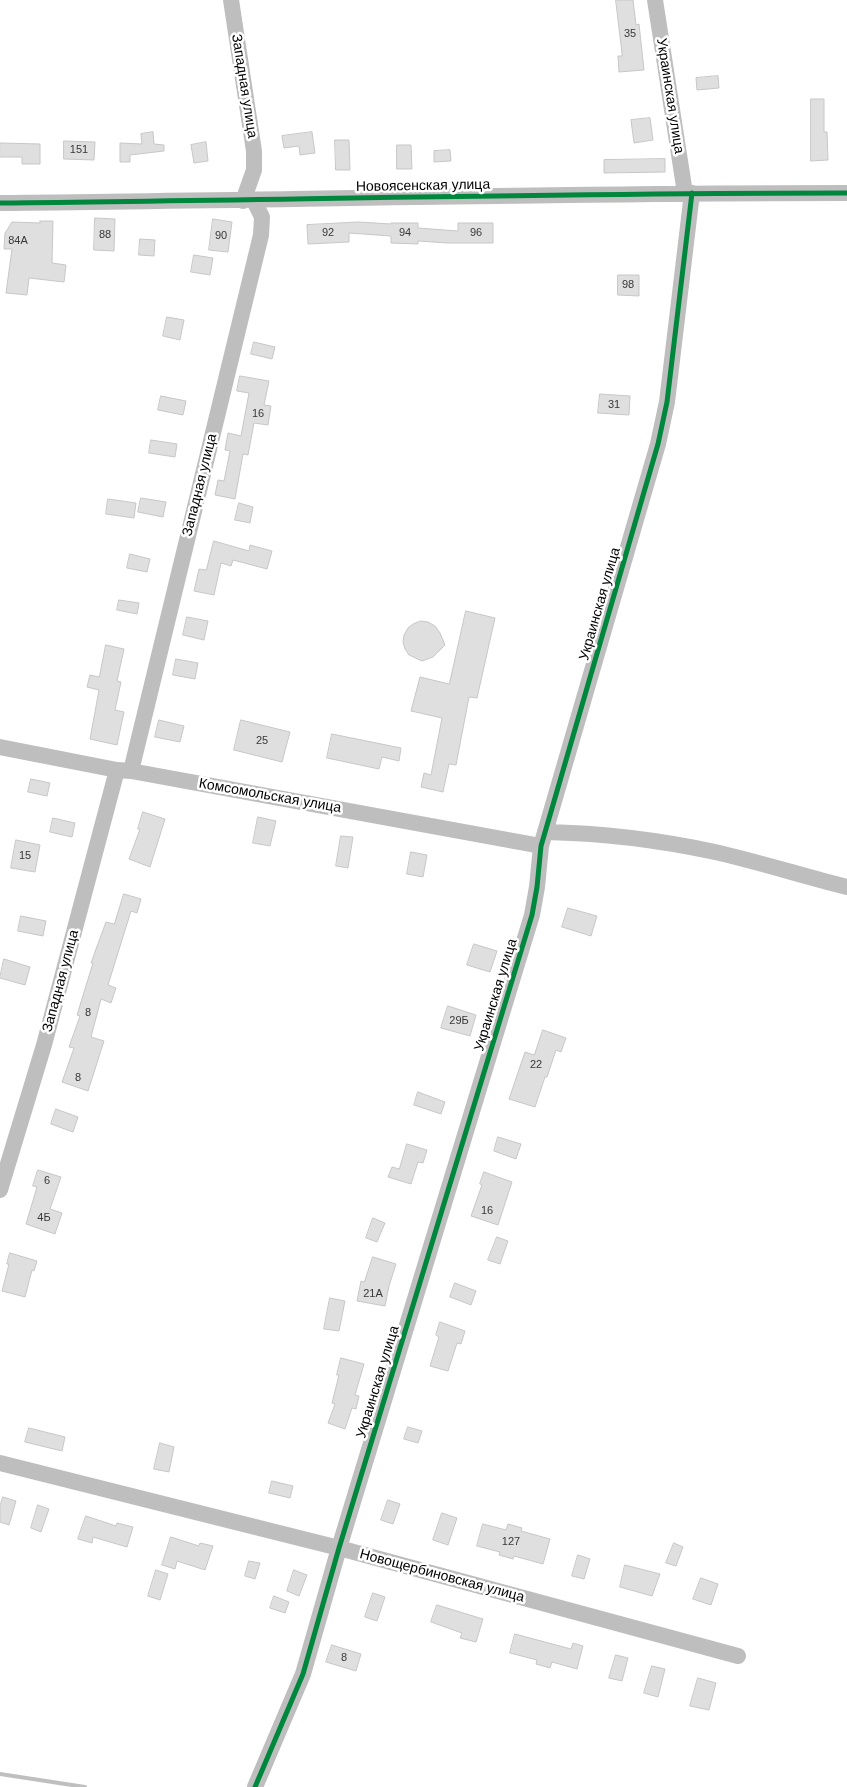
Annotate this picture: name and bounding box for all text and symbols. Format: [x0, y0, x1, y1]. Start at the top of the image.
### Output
house number: 35 [624, 27, 636, 41]
street label: Западная улица [227, 33, 261, 139]
street label: Украинская улица [653, 37, 687, 155]
house number: 151 [70, 143, 88, 157]
street label: Новоясенская улица [356, 176, 490, 196]
house number: 92 [322, 226, 334, 240]
house number: 94 [399, 226, 411, 240]
house number: 96 [470, 226, 482, 240]
house number: 88 [99, 228, 111, 242]
house number: 90 [215, 229, 227, 243]
house number: 84А [8, 234, 28, 248]
house number: 98 [622, 278, 634, 292]
house number: 31 [608, 398, 620, 412]
house number: 16 [252, 407, 264, 421]
street label: Западная улица [179, 432, 221, 538]
street label: Украинская улица [576, 546, 624, 662]
house number: 25 [256, 734, 268, 748]
street label: Комсомольская улица [198, 775, 342, 817]
house number: 15 [19, 849, 31, 863]
street label: Западная улица [39, 928, 83, 1034]
street label: Украинская улица [471, 937, 521, 1053]
house number: 8 [85, 1006, 91, 1020]
house number: 29Б [449, 1014, 469, 1028]
house number: 22 [530, 1058, 542, 1072]
house number: 8 [75, 1071, 81, 1085]
house number: 6 [44, 1174, 50, 1188]
house number: 16 [481, 1204, 493, 1218]
house number: 4Б [37, 1211, 51, 1225]
house number: 21А [363, 1287, 383, 1301]
street label: Украинская улица [353, 1324, 403, 1440]
house number: 127 [502, 1535, 520, 1549]
street label: Новощербиновская улица [358, 1546, 526, 1606]
house number: 8 [341, 1651, 347, 1665]

